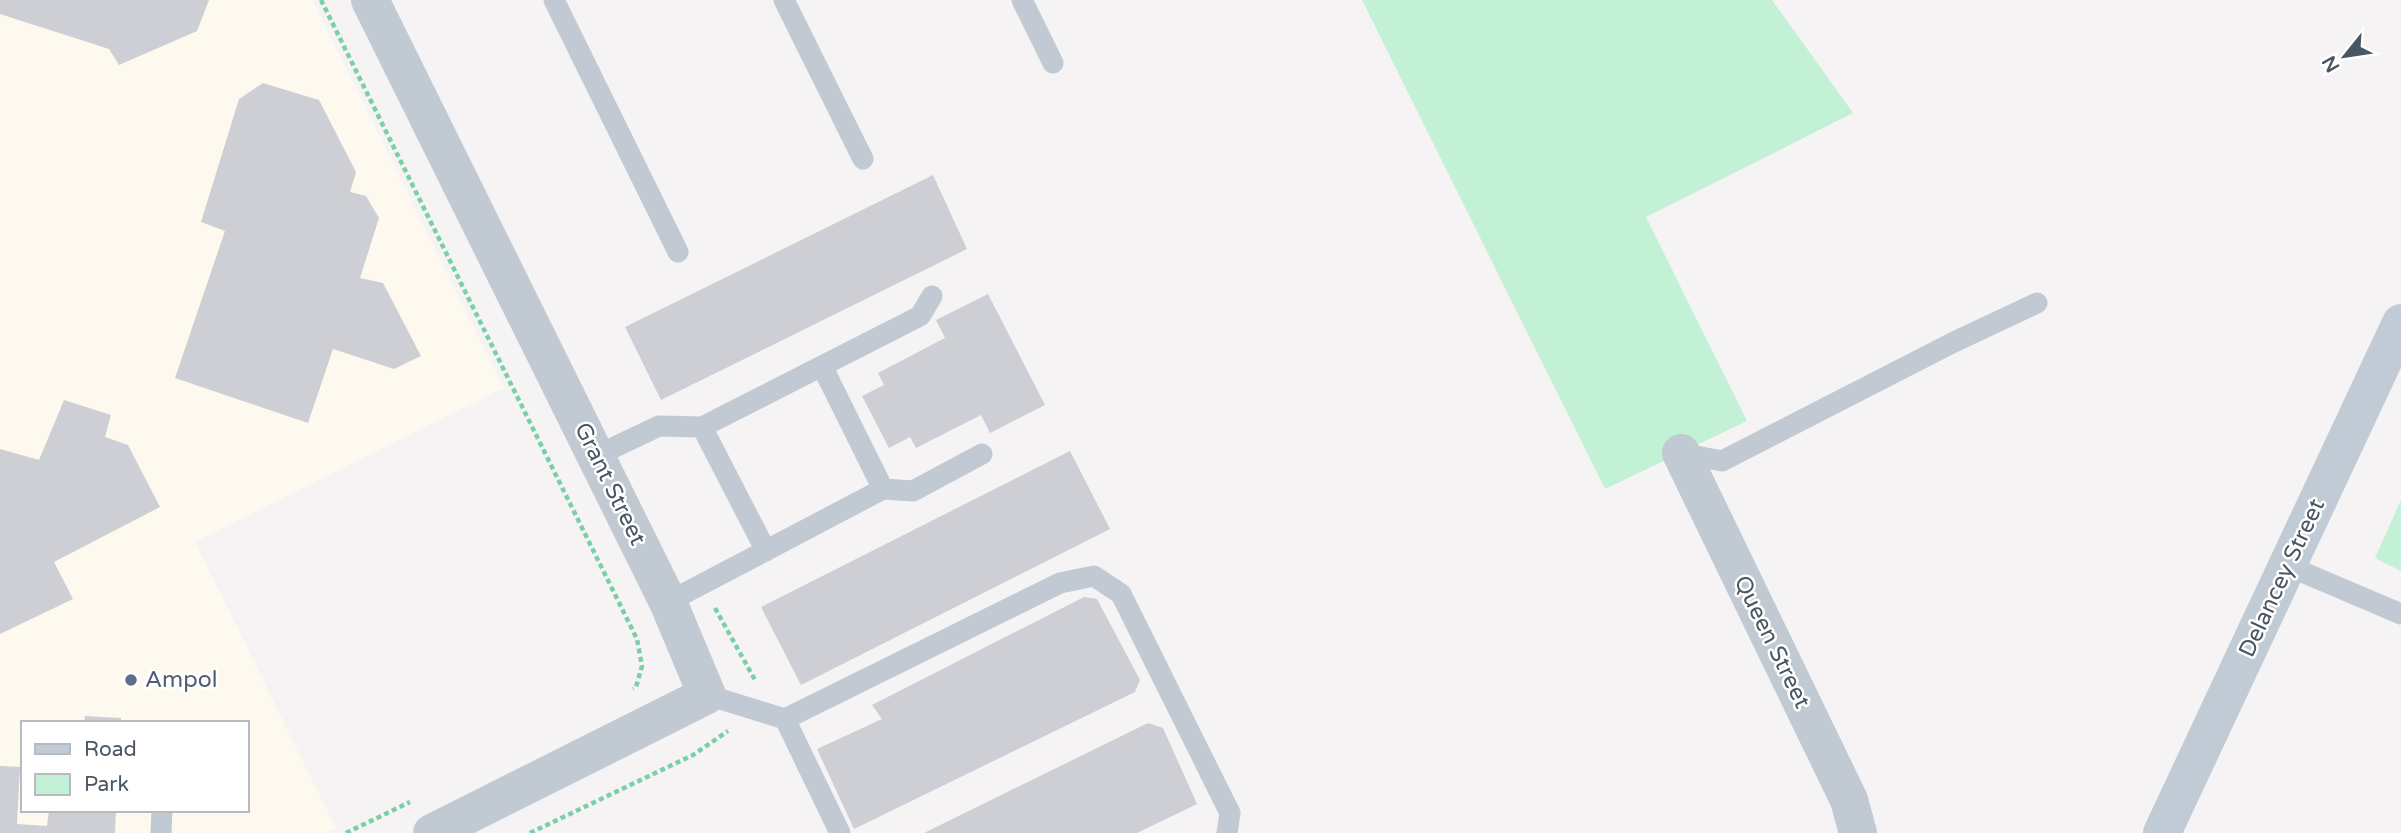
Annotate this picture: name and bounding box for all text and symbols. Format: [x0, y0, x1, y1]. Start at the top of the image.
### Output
north arrow [2310, 21, 2380, 91]
text: N [2318, 52, 2344, 76]
street label: Grant Street [568, 418, 652, 550]
street label: Delancey Street [2233, 494, 2331, 662]
street label: Queen Street [1728, 571, 1816, 713]
place label: Ampol [145, 666, 217, 694]
marker: Ampol [123, 672, 139, 688]
legend [21, 721, 248, 812]
text: Road [84, 737, 137, 762]
text: Park [84, 772, 129, 797]

